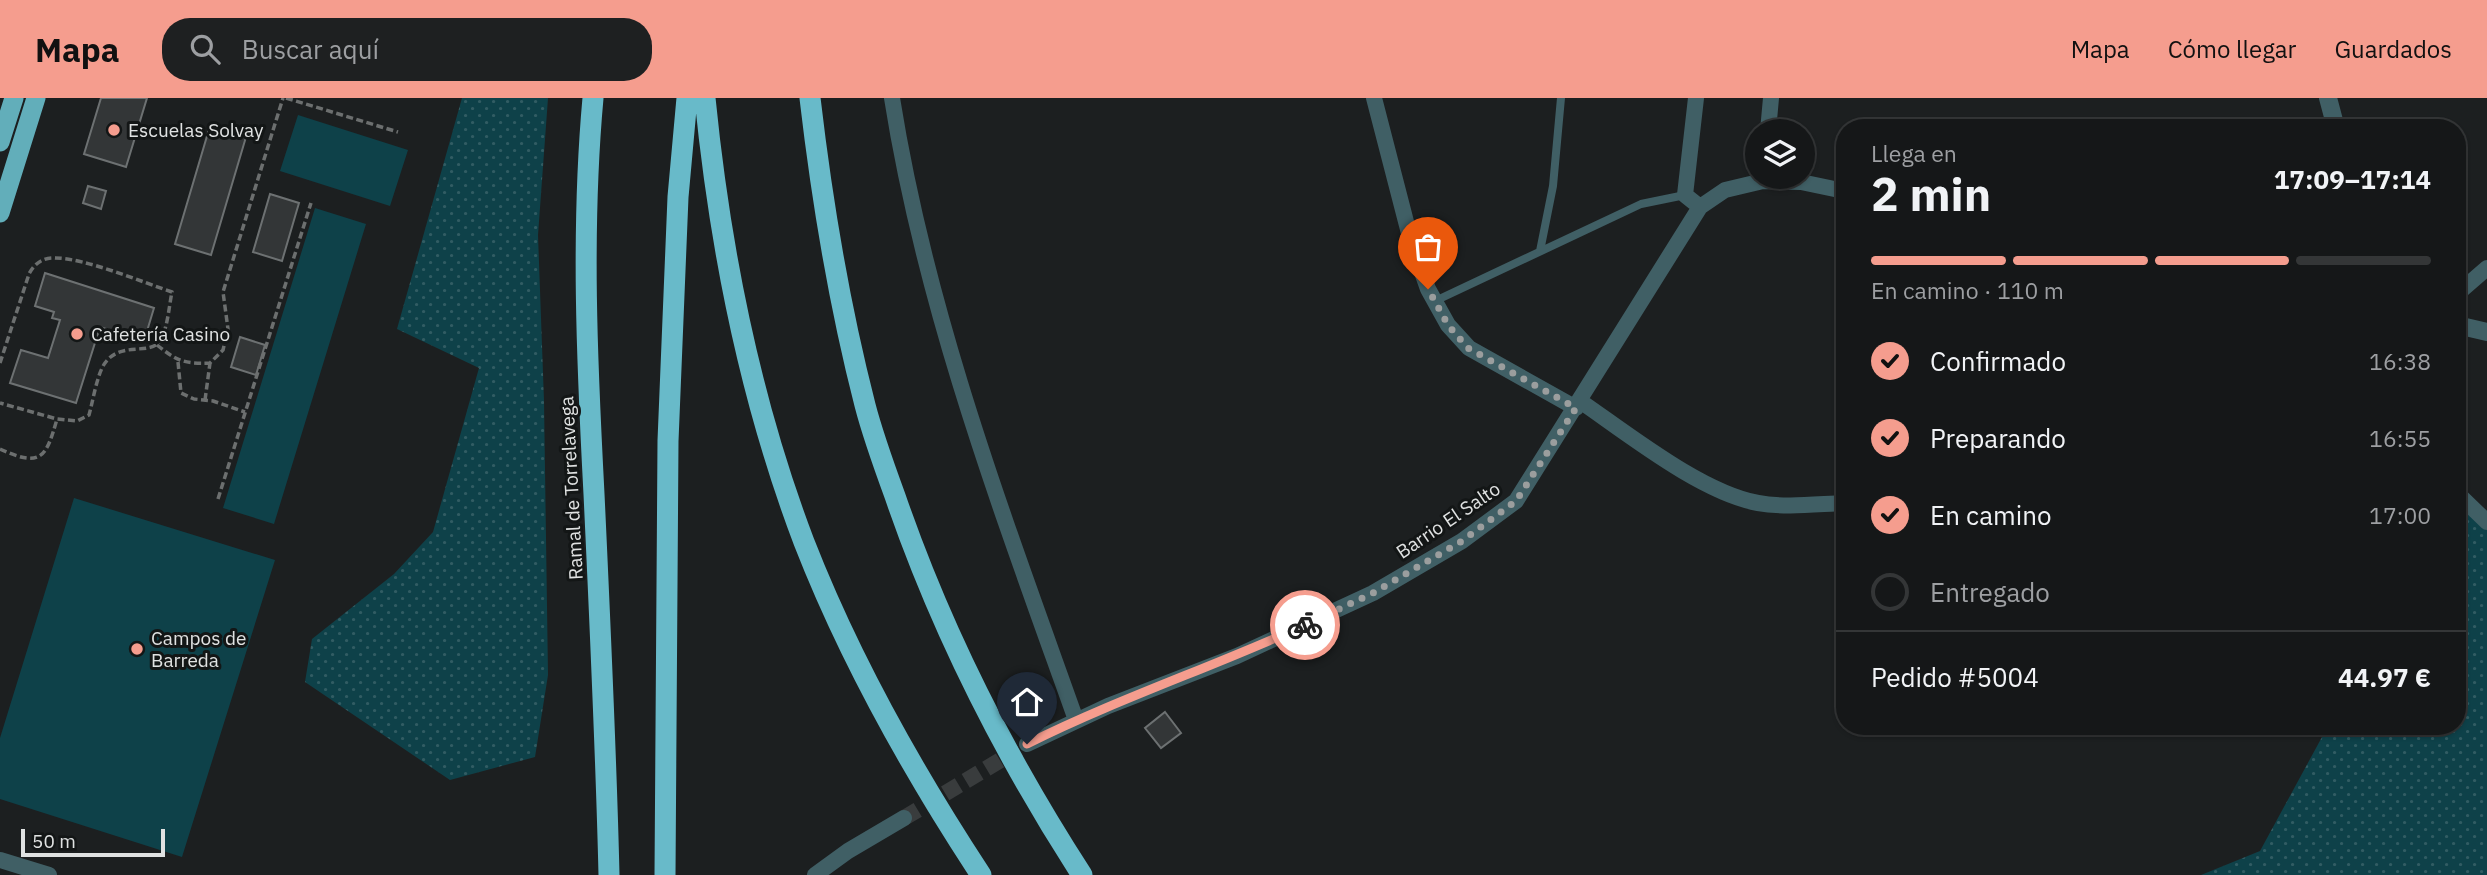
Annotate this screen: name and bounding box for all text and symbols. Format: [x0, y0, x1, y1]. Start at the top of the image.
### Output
search box [162, 18, 652, 81]
text: Mapa [35, 28, 120, 71]
icon: search [186, 30, 224, 68]
text: Buscar aquí [242, 32, 379, 66]
text: Mapa [2071, 33, 2130, 65]
text: Cómo llegar [2168, 33, 2296, 65]
text: Guardados [2334, 33, 2452, 65]
place label: Escuelas Solvay [128, 118, 264, 142]
map controls [1745, 119, 1815, 189]
button: layers [1745, 119, 1815, 189]
marker: Escuelas Solvay [106, 122, 122, 138]
text: Llega en [1871, 138, 1957, 168]
text: 17:09–17:14 [2274, 162, 2431, 196]
text: 2 min [1871, 164, 1991, 224]
pin [1398, 217, 1458, 289]
icon: bag [1409, 228, 1447, 266]
text: En camino · 110 m [1871, 275, 2064, 305]
place label: Cafetería Casino [91, 322, 230, 346]
marker: Cafetería Casino [69, 326, 85, 342]
icon: check [1871, 342, 1909, 380]
text: Confirmado [1930, 344, 2066, 378]
text: 16:38 [2369, 346, 2431, 376]
street label: Ramal de Torrelavega [554, 396, 588, 580]
icon: check [1871, 419, 1909, 457]
text: Preparando [1930, 421, 2066, 455]
text: 16:55 [2369, 423, 2431, 453]
street label: Barrio El Salto [1391, 476, 1505, 564]
icon: check [1871, 496, 1909, 534]
text: En camino [1930, 498, 2052, 532]
text: 17:00 [2369, 500, 2431, 530]
text: Entregado [1930, 575, 2050, 609]
courier [1270, 590, 1340, 660]
icon: bike [1286, 606, 1324, 644]
place label: Campos de Barreda [151, 626, 246, 672]
marker: Campos de Barreda [129, 641, 145, 657]
text: Pedido #5004 [1871, 660, 2039, 694]
text: 44.97 € [2338, 660, 2431, 694]
pin [997, 672, 1057, 744]
icon: home [1008, 683, 1046, 721]
scale bar [21, 826, 164, 858]
text: 50 m [32, 829, 76, 853]

